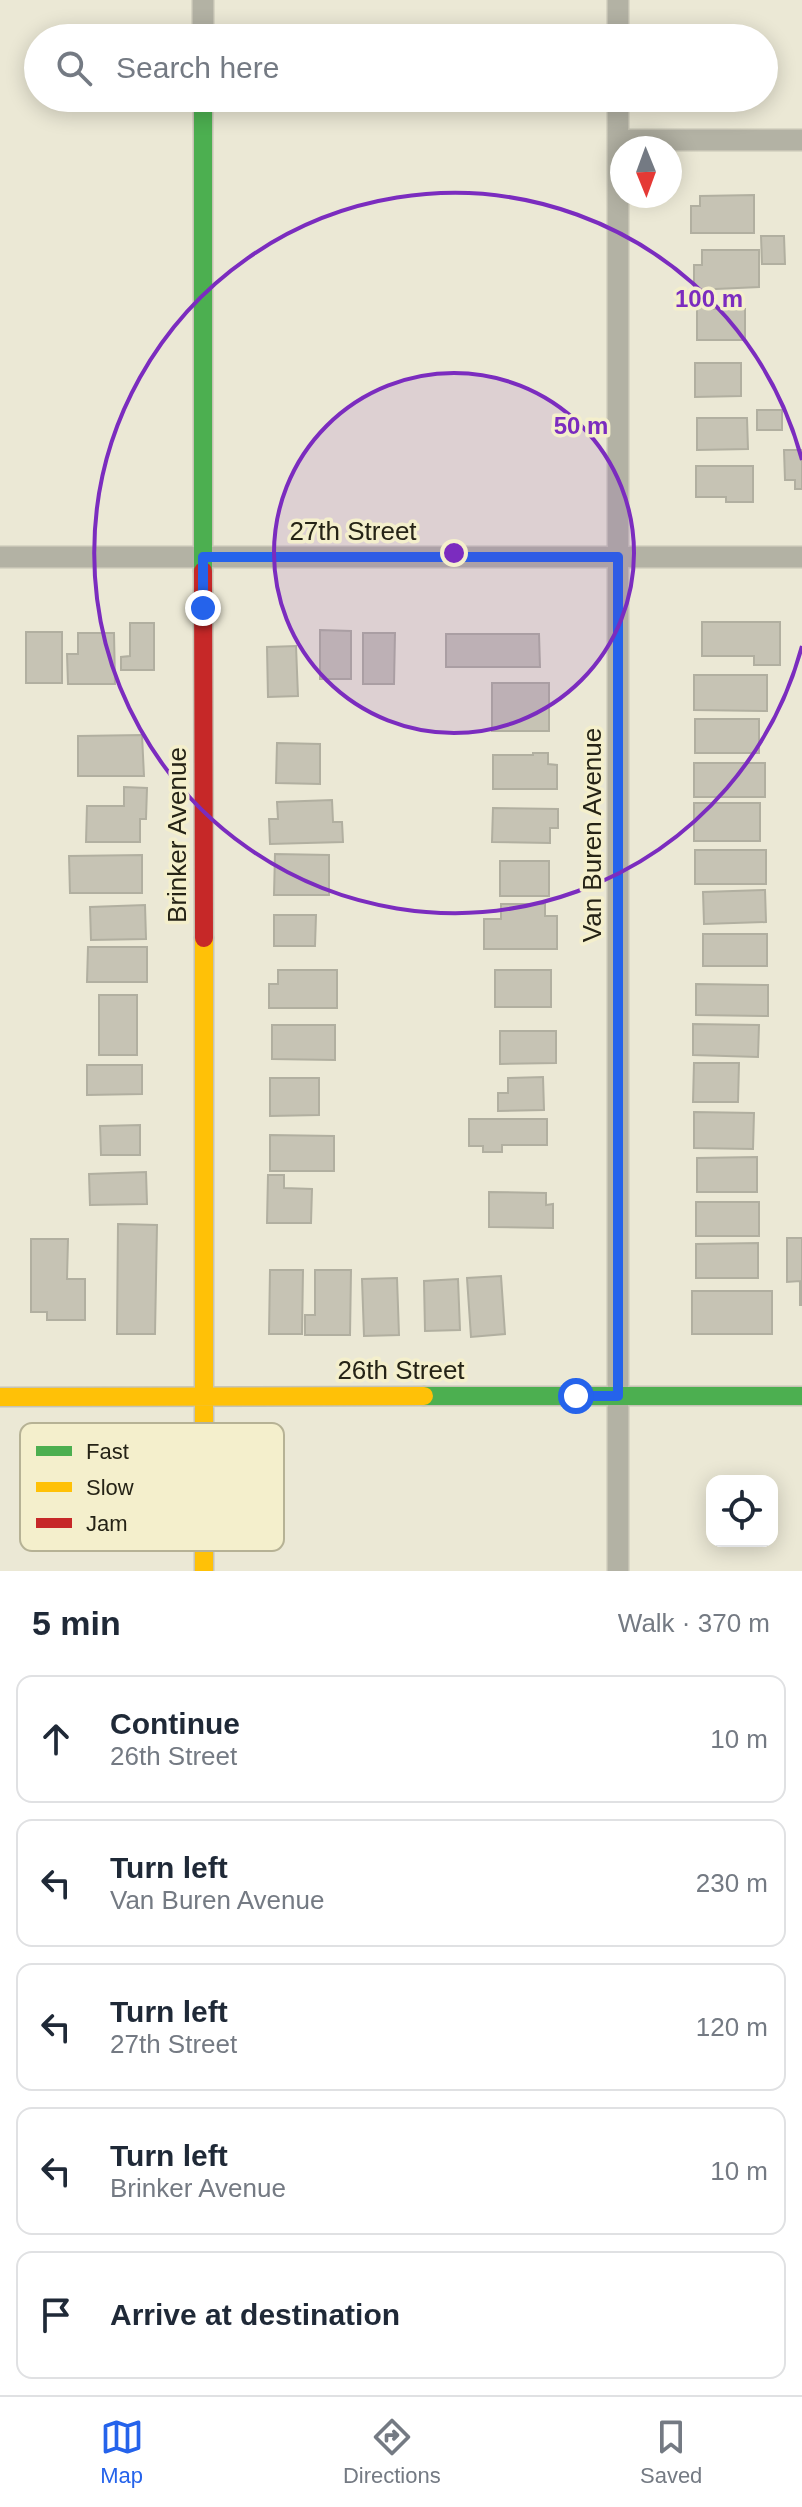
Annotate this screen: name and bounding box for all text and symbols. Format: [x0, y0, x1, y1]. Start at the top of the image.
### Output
search box [24, 24, 778, 112]
icon: search [52, 46, 96, 90]
text: Search here [116, 51, 279, 84]
north arrow [610, 136, 682, 208]
text: 100 m [675, 285, 743, 312]
text: 50 m [554, 412, 608, 439]
street label: 27th Street [289, 516, 417, 546]
centre of rings [440, 539, 468, 567]
route end [185, 590, 221, 626]
street label: Van Buren Avenue [577, 728, 607, 942]
street label: Brinker Avenue [162, 747, 192, 923]
street label: 26th Street [337, 1355, 465, 1385]
route start [558, 1378, 594, 1414]
legend [20, 1423, 284, 1551]
text: Fast [86, 1439, 129, 1464]
text: Slow [86, 1475, 134, 1500]
map controls [706, 1475, 778, 1547]
button: locate [706, 1475, 778, 1547]
text: Jam [86, 1511, 128, 1536]
text: 5 min [32, 1604, 121, 1642]
text: Walk · 370 m [618, 1608, 770, 1638]
text: Continue [110, 1707, 240, 1740]
icon: ahead [34, 1717, 78, 1761]
text: 10 m [710, 1724, 768, 1754]
text: 26th Street [110, 1741, 237, 1771]
text: Turn left [110, 1851, 228, 1884]
icon: left [34, 1861, 78, 1905]
text: 230 m [696, 1868, 768, 1898]
text: Van Buren Avenue [110, 1885, 324, 1915]
text: Turn left [110, 1995, 228, 2028]
icon: left [34, 2005, 78, 2049]
text: 120 m [696, 2012, 768, 2042]
text: 27th Street [110, 2029, 237, 2059]
text: Turn left [110, 2139, 228, 2172]
icon: left [34, 2149, 78, 2193]
text: 10 m [710, 2156, 768, 2186]
text: Brinker Avenue [110, 2173, 286, 2203]
icon: arrive [34, 2293, 78, 2337]
text: Arrive at destination [110, 2298, 400, 2331]
tab: Map [100, 2415, 144, 2489]
tab: Directions [343, 2415, 441, 2489]
tab: Saved [640, 2415, 702, 2489]

